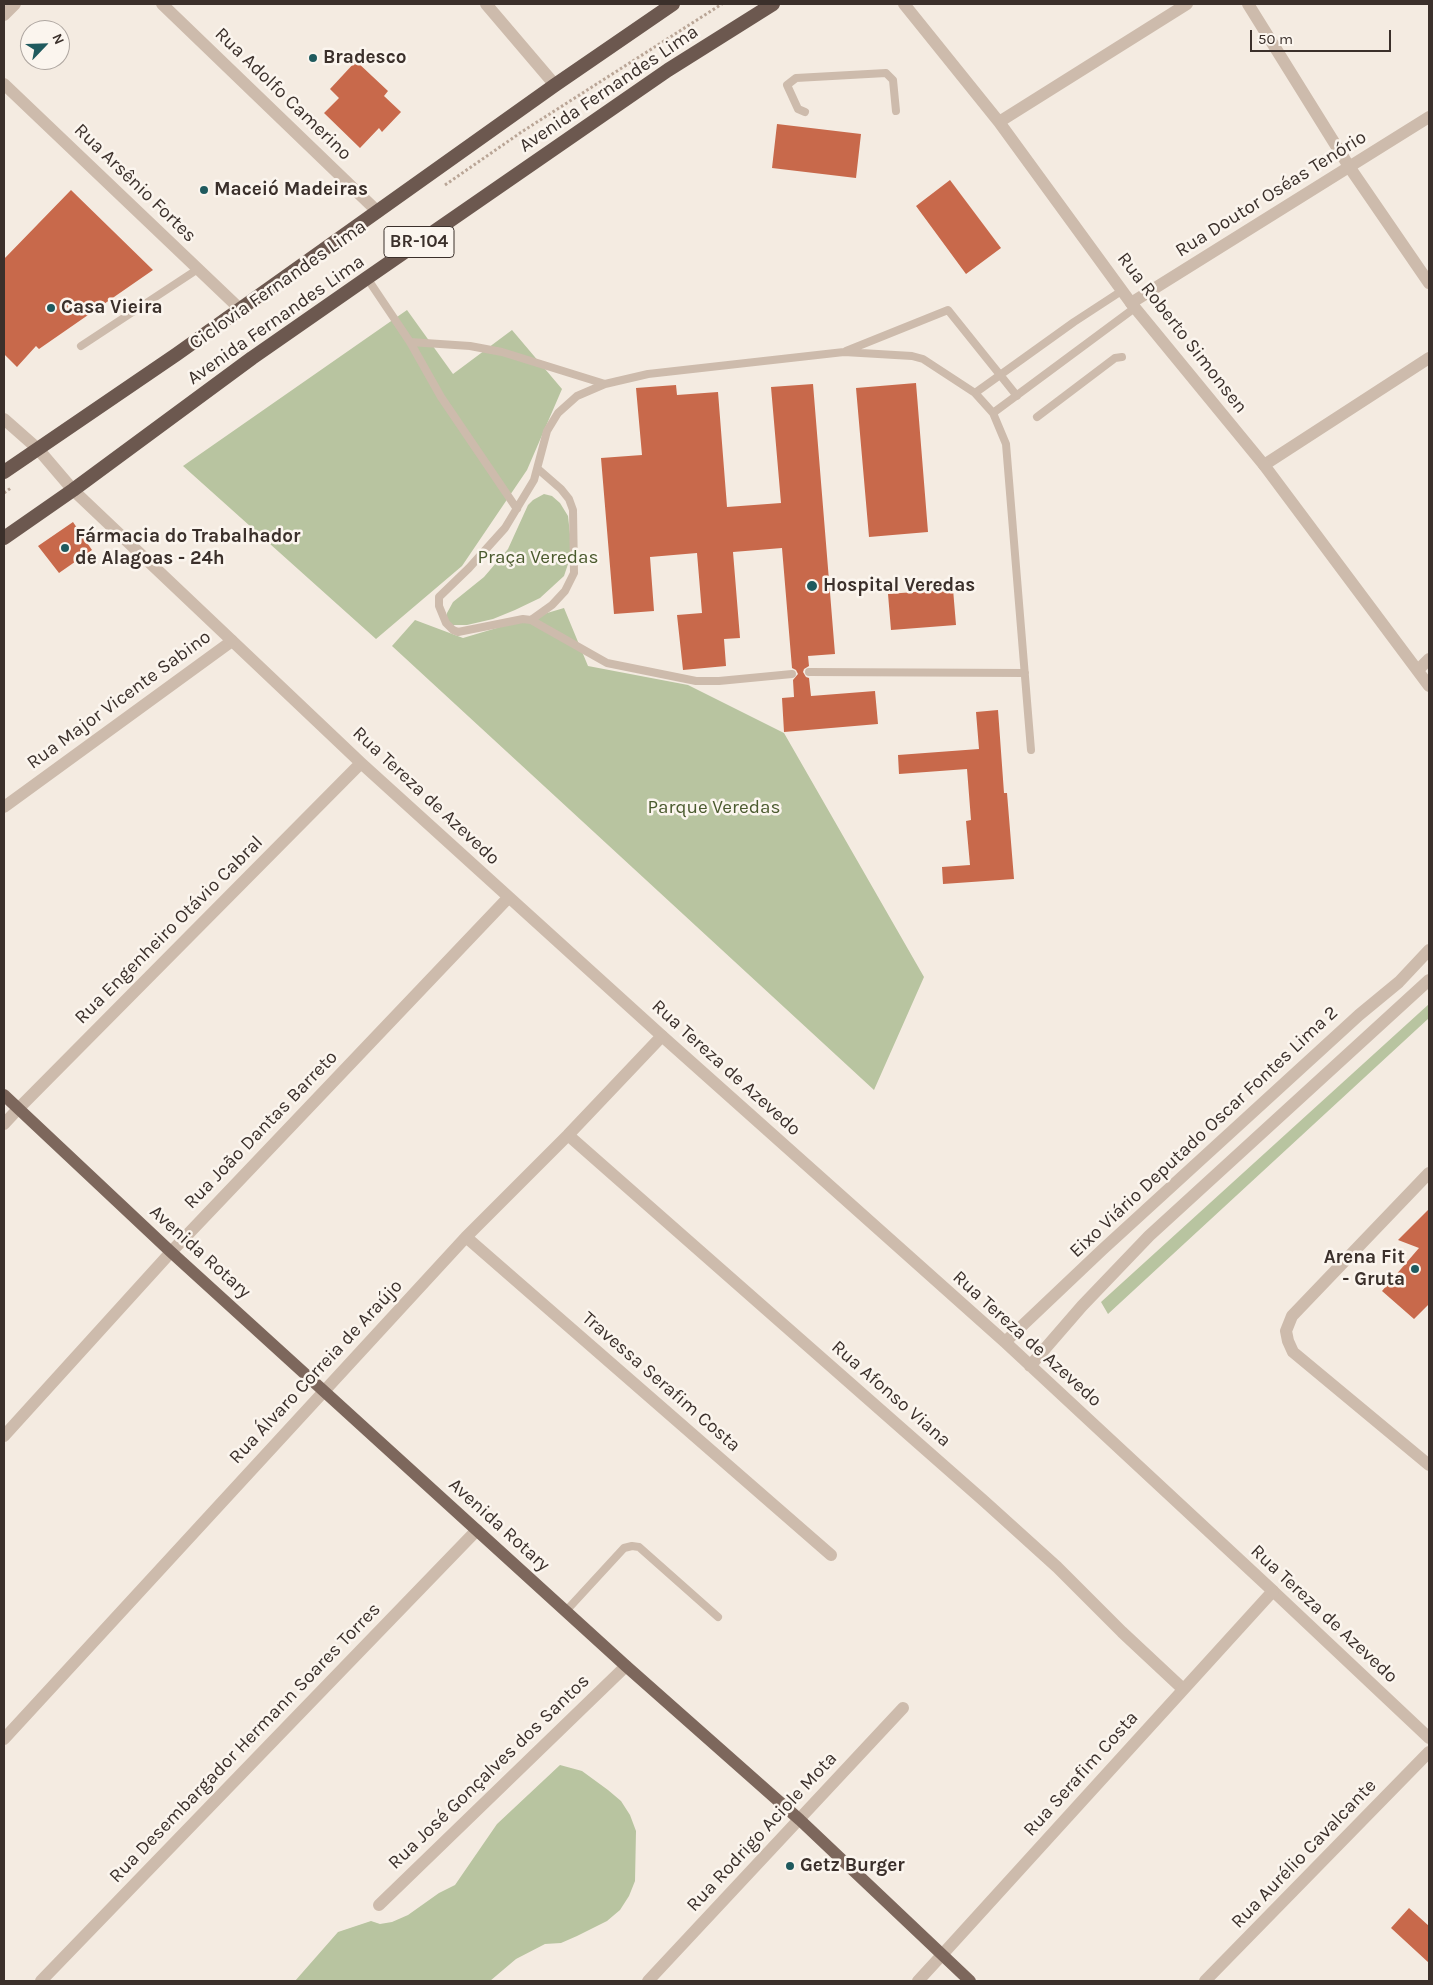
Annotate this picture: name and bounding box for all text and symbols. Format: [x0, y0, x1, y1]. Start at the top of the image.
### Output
north arrow [20, 20, 70, 70]
scale bar [1253, 20, 1394, 52]
street label: Avenida Fernandes Lima [515, 21, 703, 157]
street label: Rua Adolfo Camerino [210, 23, 356, 165]
text: 50 m [1258, 30, 1293, 48]
text: N [48, 31, 68, 47]
place label: Bradesco [323, 47, 406, 69]
marker: Bradesco [307, 52, 319, 64]
street label: Rua Arsênio Fortes [69, 119, 201, 247]
street label: Rua Doutor Oséas Tenório [1171, 126, 1371, 262]
place label: Maceió Madeiras [214, 179, 368, 201]
marker: Maceió Madeiras [198, 184, 210, 196]
street label: Ciclovia Fernandes Lima [185, 215, 371, 355]
road number: BR-104 [384, 226, 454, 258]
street label: Rua Roberto Simonsen [1112, 248, 1252, 418]
street label: Avenida Fernandes Lima [183, 250, 369, 390]
place label: Casa Vieira [61, 297, 163, 319]
marker: Casa Vieira [45, 302, 57, 314]
place label: Fármacia do Trabalhador de Alagoas - 24h [75, 526, 301, 570]
marker: Fármacia do Trabalhador de Alagoas - 24h [59, 542, 71, 554]
park label: Praça Veredas [478, 547, 598, 569]
place label: Hospital Veredas [823, 575, 975, 597]
marker: Hospital Veredas [805, 579, 819, 593]
street label: Rua Major Vicente Sabino [23, 626, 215, 774]
street label: Rua Tereza de Azevedo [348, 722, 504, 870]
park label: Parque Veredas [648, 797, 780, 819]
street label: Rua Engenheiro Otávio Cabral [70, 831, 268, 1029]
street label: Rua Tereza de Azevedo [647, 995, 805, 1141]
street label: Eixo Viário Deputado Oscar Fontes Lima 2 [1065, 1001, 1343, 1263]
street label: Rua João Dantas Barreto [179, 1046, 343, 1214]
street label: Avenida Rotary [145, 1201, 255, 1303]
place label: Arena Fit - Gruta [1324, 1247, 1405, 1291]
marker: Arena Fit - Gruta [1409, 1263, 1421, 1275]
street label: Rua Tereza de Azevedo [948, 1266, 1106, 1412]
street label: Rua Álvaro Correia de Araújo [224, 1275, 408, 1469]
street label: Travessa Serafim Costa [577, 1307, 745, 1457]
street label: Rua Afonso Viana [827, 1336, 955, 1452]
street label: Avenida Rotary [444, 1474, 554, 1576]
street label: Rua Tereza de Azevedo [1246, 1540, 1402, 1688]
street label: Rua Desembargador Hermann Soares Torres [105, 1598, 385, 1888]
street label: Rua José Gonçalves dos Santos [384, 1670, 594, 1874]
street label: Rua Serafim Costa [1019, 1707, 1143, 1841]
street label: Rua Rodrigo Aciole Mota [682, 1747, 842, 1917]
street label: Rua Aurélio Cavalcante [1227, 1774, 1381, 1934]
place label: Getz Burger [800, 1855, 905, 1877]
marker: Getz Burger [784, 1860, 796, 1872]

